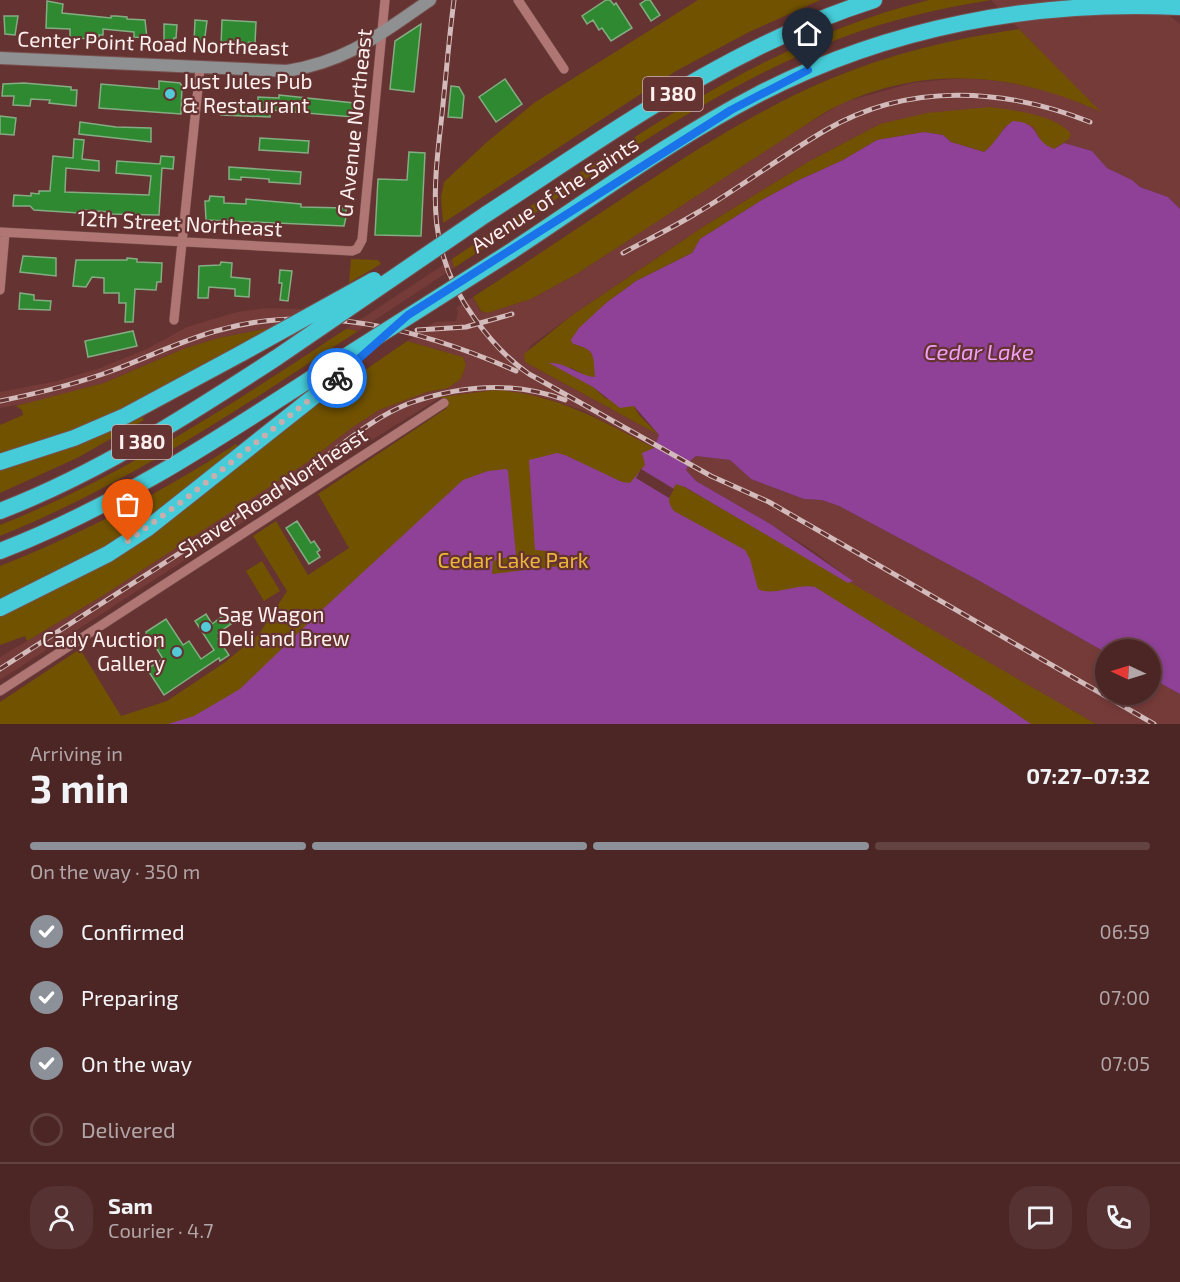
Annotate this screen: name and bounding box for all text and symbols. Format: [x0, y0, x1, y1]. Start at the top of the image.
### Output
pin [782, 8, 833, 70]
icon: home [791, 17, 824, 50]
street label: Center Point Road Northeast [17, 25, 289, 60]
street label: G Avenue Northeast [331, 27, 376, 218]
place label: Just Jules Pub & Restaurant [182, 68, 312, 117]
road number: I 380 [643, 77, 703, 111]
marker: Just Jules Pub & Restaurant [163, 87, 177, 101]
street label: Avenue of the Saints [466, 130, 643, 257]
street label: 12th Street Northeast [77, 205, 283, 240]
water label: Cedar Lake [924, 338, 1034, 364]
courier [307, 348, 367, 408]
icon: bike [321, 362, 354, 395]
street label: Shaver Road Northeast [173, 421, 371, 562]
road number: I 380 [112, 425, 172, 459]
pin [102, 479, 153, 541]
icon: bag [111, 488, 144, 521]
park label: Cedar Lake Park [437, 547, 589, 572]
place label: Sag Wagon Deli and Brew [218, 601, 350, 650]
marker: Sag Wagon Deli and Brew [199, 620, 213, 634]
place label: Cady Auction Gallery [42, 626, 165, 675]
north arrow [1095, 639, 1161, 705]
map controls [1095, 639, 1161, 705]
marker: Cady Auction Gallery [170, 645, 184, 659]
text: Arriving in [30, 741, 123, 765]
text: 07:27–07:32 [1026, 762, 1150, 788]
text: 3 min [30, 764, 129, 811]
text: On the way · 350 m [30, 859, 200, 883]
icon: check [30, 915, 63, 948]
text: Confirmed [81, 918, 185, 944]
text: 06:59 [1100, 919, 1150, 943]
icon: check [30, 981, 63, 1014]
text: Preparing [81, 984, 179, 1010]
text: 07:00 [1099, 985, 1150, 1009]
icon: check [30, 1047, 63, 1080]
text: On the way [81, 1050, 192, 1076]
text: 07:05 [1100, 1051, 1150, 1075]
text: Delivered [81, 1116, 176, 1142]
button: person [30, 1186, 93, 1249]
button: chat [1009, 1186, 1072, 1249]
button: phone [1087, 1186, 1150, 1249]
text: Sam [108, 1192, 153, 1218]
text: Courier · 4.7 [108, 1218, 214, 1242]

